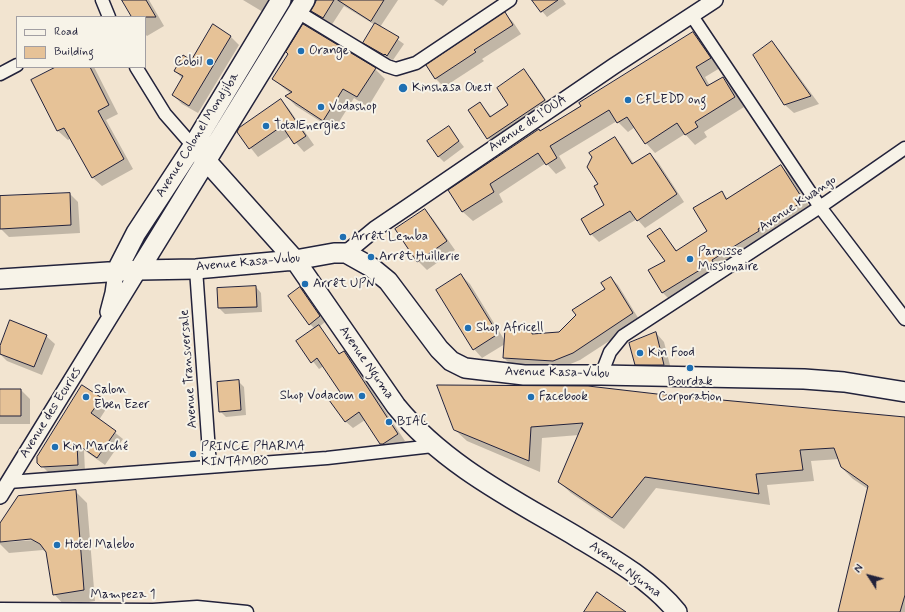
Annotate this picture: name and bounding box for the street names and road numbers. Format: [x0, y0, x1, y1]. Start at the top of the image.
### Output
street label: Avenue Colonel Mondjiba [153, 70, 243, 200]
street label: Avenue de l’OUA [486, 92, 570, 156]
street label: Avenue Kwango [756, 172, 840, 236]
street label: Avenue Kasa-Vubu [195, 251, 301, 275]
street label: Avenue Transversale [177, 309, 201, 429]
street label: Avenue Nguma [335, 324, 397, 402]
street label: Avenue Kasa-Vubu [505, 364, 609, 382]
street label: Avenue des Ecuries [17, 365, 85, 461]
street label: Avenue Nguma [586, 539, 664, 601]
street label: Mampeza 1 [90, 587, 156, 603]

